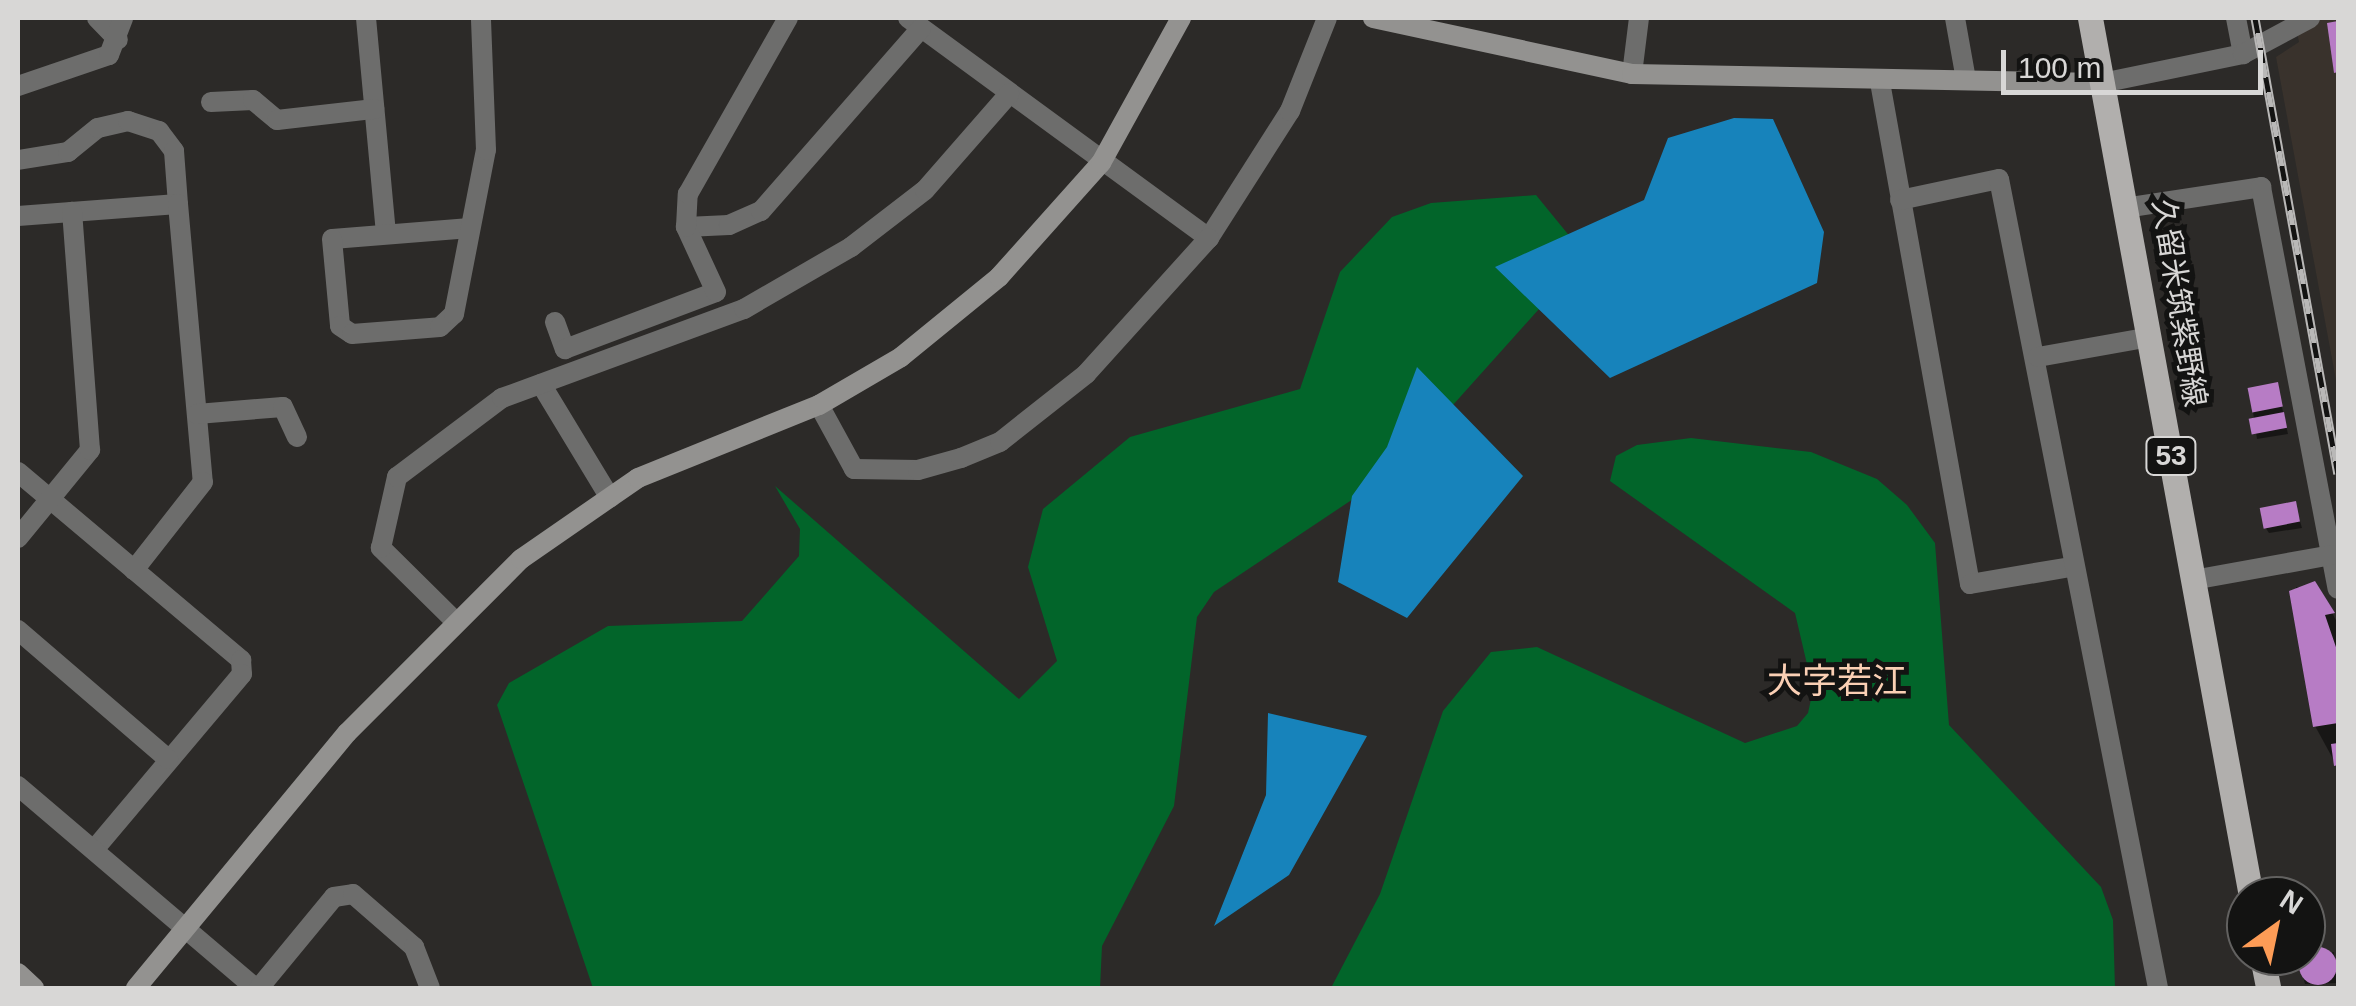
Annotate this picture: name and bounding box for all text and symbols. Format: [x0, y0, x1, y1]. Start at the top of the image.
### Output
scale bar [2006, 30, 2268, 92]
text: 100 m [2018, 51, 2101, 84]
street label: 久留米筑紫野線 [2145, 196, 2213, 410]
road number: 53 [2144, 433, 2198, 479]
district label: 大字若江 [1767, 660, 1907, 702]
north arrow [2226, 876, 2326, 976]
text: N [2275, 884, 2308, 921]

